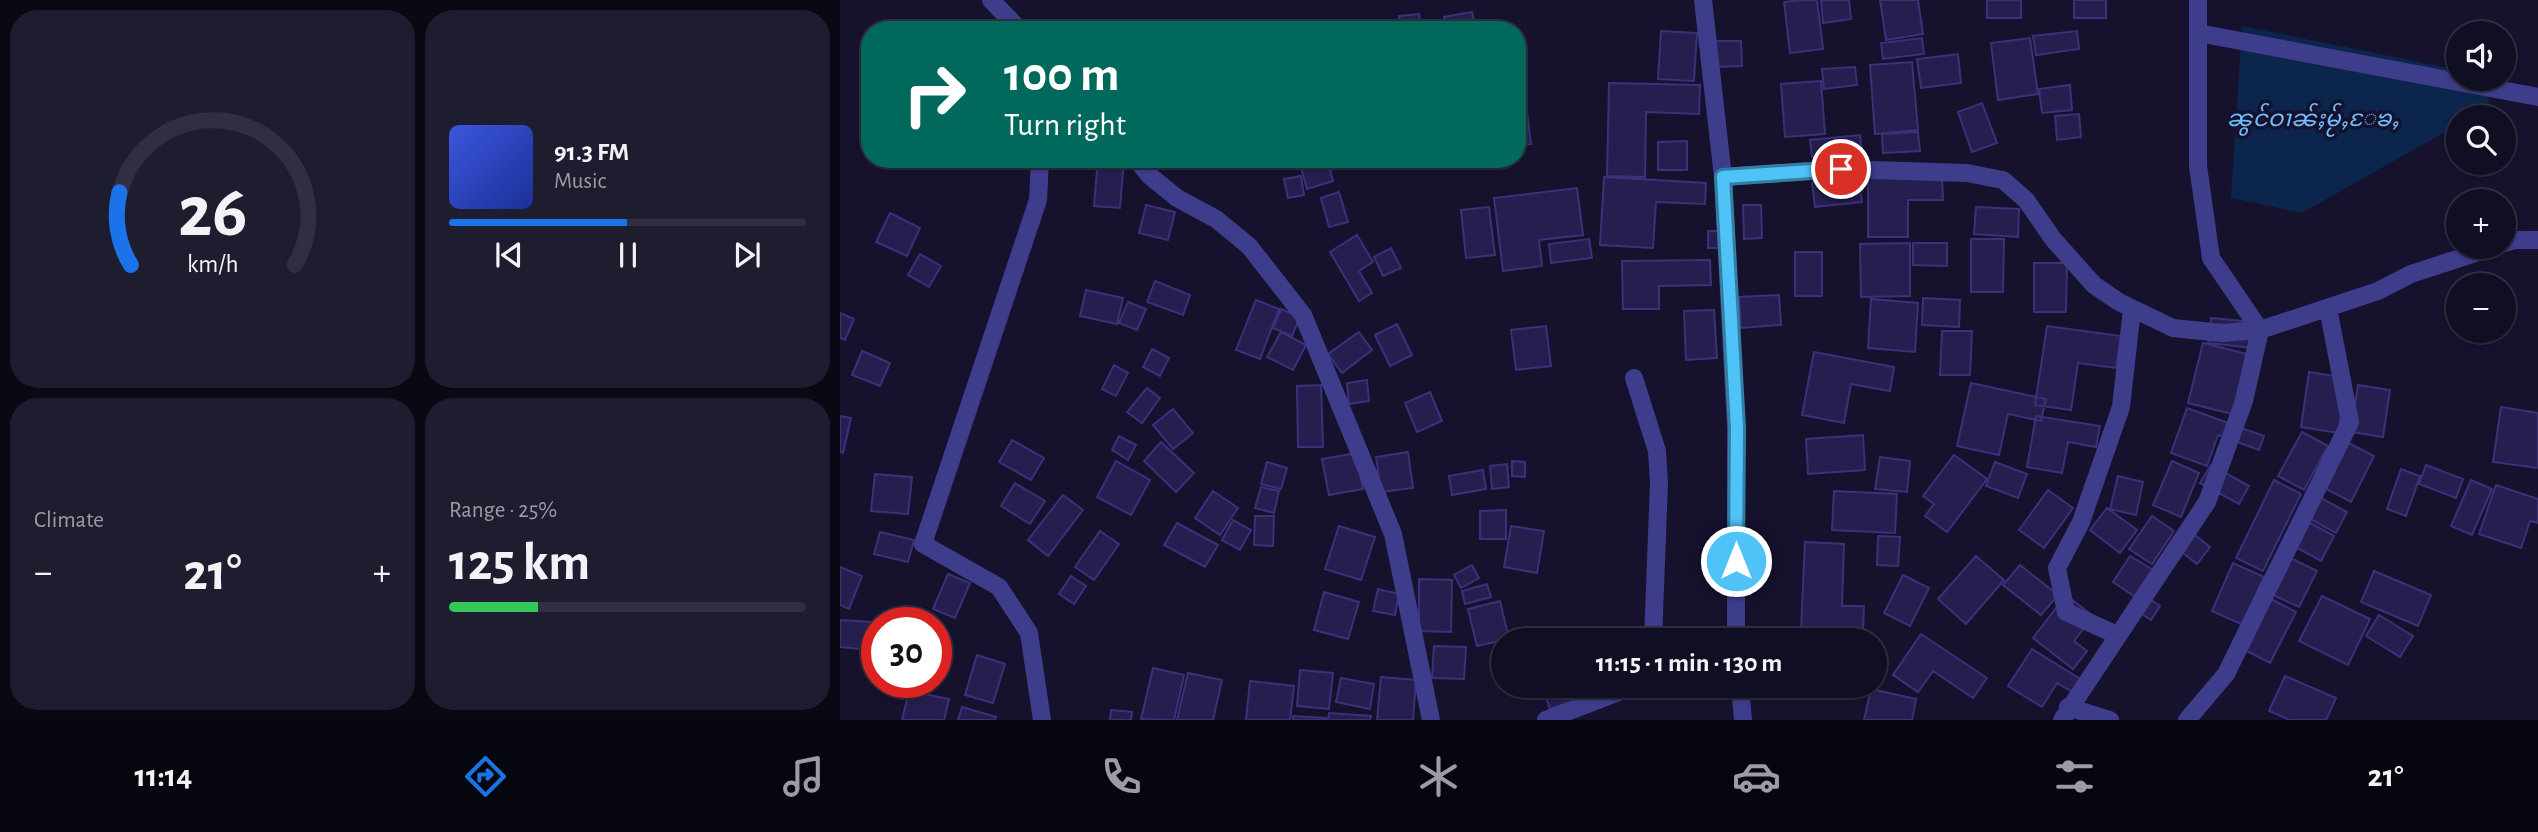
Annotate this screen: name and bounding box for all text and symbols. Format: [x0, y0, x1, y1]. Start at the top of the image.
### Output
map controls [2446, 21, 2516, 343]
button: sound [2446, 21, 2516, 91]
icon: right [889, 49, 980, 140]
text: 100 m [1004, 51, 1120, 100]
water label: ၼွင်ဝၢၼ်ႈမႂ်ႇႄၶႇ [2227, 102, 2399, 137]
button: search [2446, 105, 2516, 175]
text: Turn right [1004, 109, 1126, 141]
text: 91.3 FM [554, 139, 629, 165]
pin [1811, 139, 1871, 199]
icon: arrive [1822, 150, 1860, 188]
text: Music [554, 170, 606, 193]
text: 26 [178, 178, 247, 251]
button: + [2446, 189, 2516, 259]
icon: previous [490, 236, 528, 274]
icon: pause [609, 236, 647, 274]
icon: next [728, 236, 766, 274]
text: km/h [187, 252, 238, 277]
button: − [2446, 273, 2516, 343]
text: Range · 25% [449, 499, 557, 522]
text: Climate [34, 509, 104, 532]
position arrow [1699, 524, 1773, 598]
text: 125 km [449, 537, 590, 589]
text: 21° [183, 547, 242, 599]
text: − [34, 554, 52, 592]
text: + [373, 554, 391, 592]
speed limit sign: 30 [861, 607, 952, 698]
text: 11:15 · 1 min · 130 m [1596, 650, 1782, 676]
icon: directions [461, 752, 510, 801]
icon: music [779, 752, 828, 801]
icon: phone [1097, 752, 1146, 801]
icon: climate [1414, 752, 1463, 801]
icon: car [1732, 752, 1781, 801]
icon: filters [2050, 752, 2099, 801]
text: 11:14 [134, 760, 192, 792]
text: 21° [2368, 760, 2404, 792]

